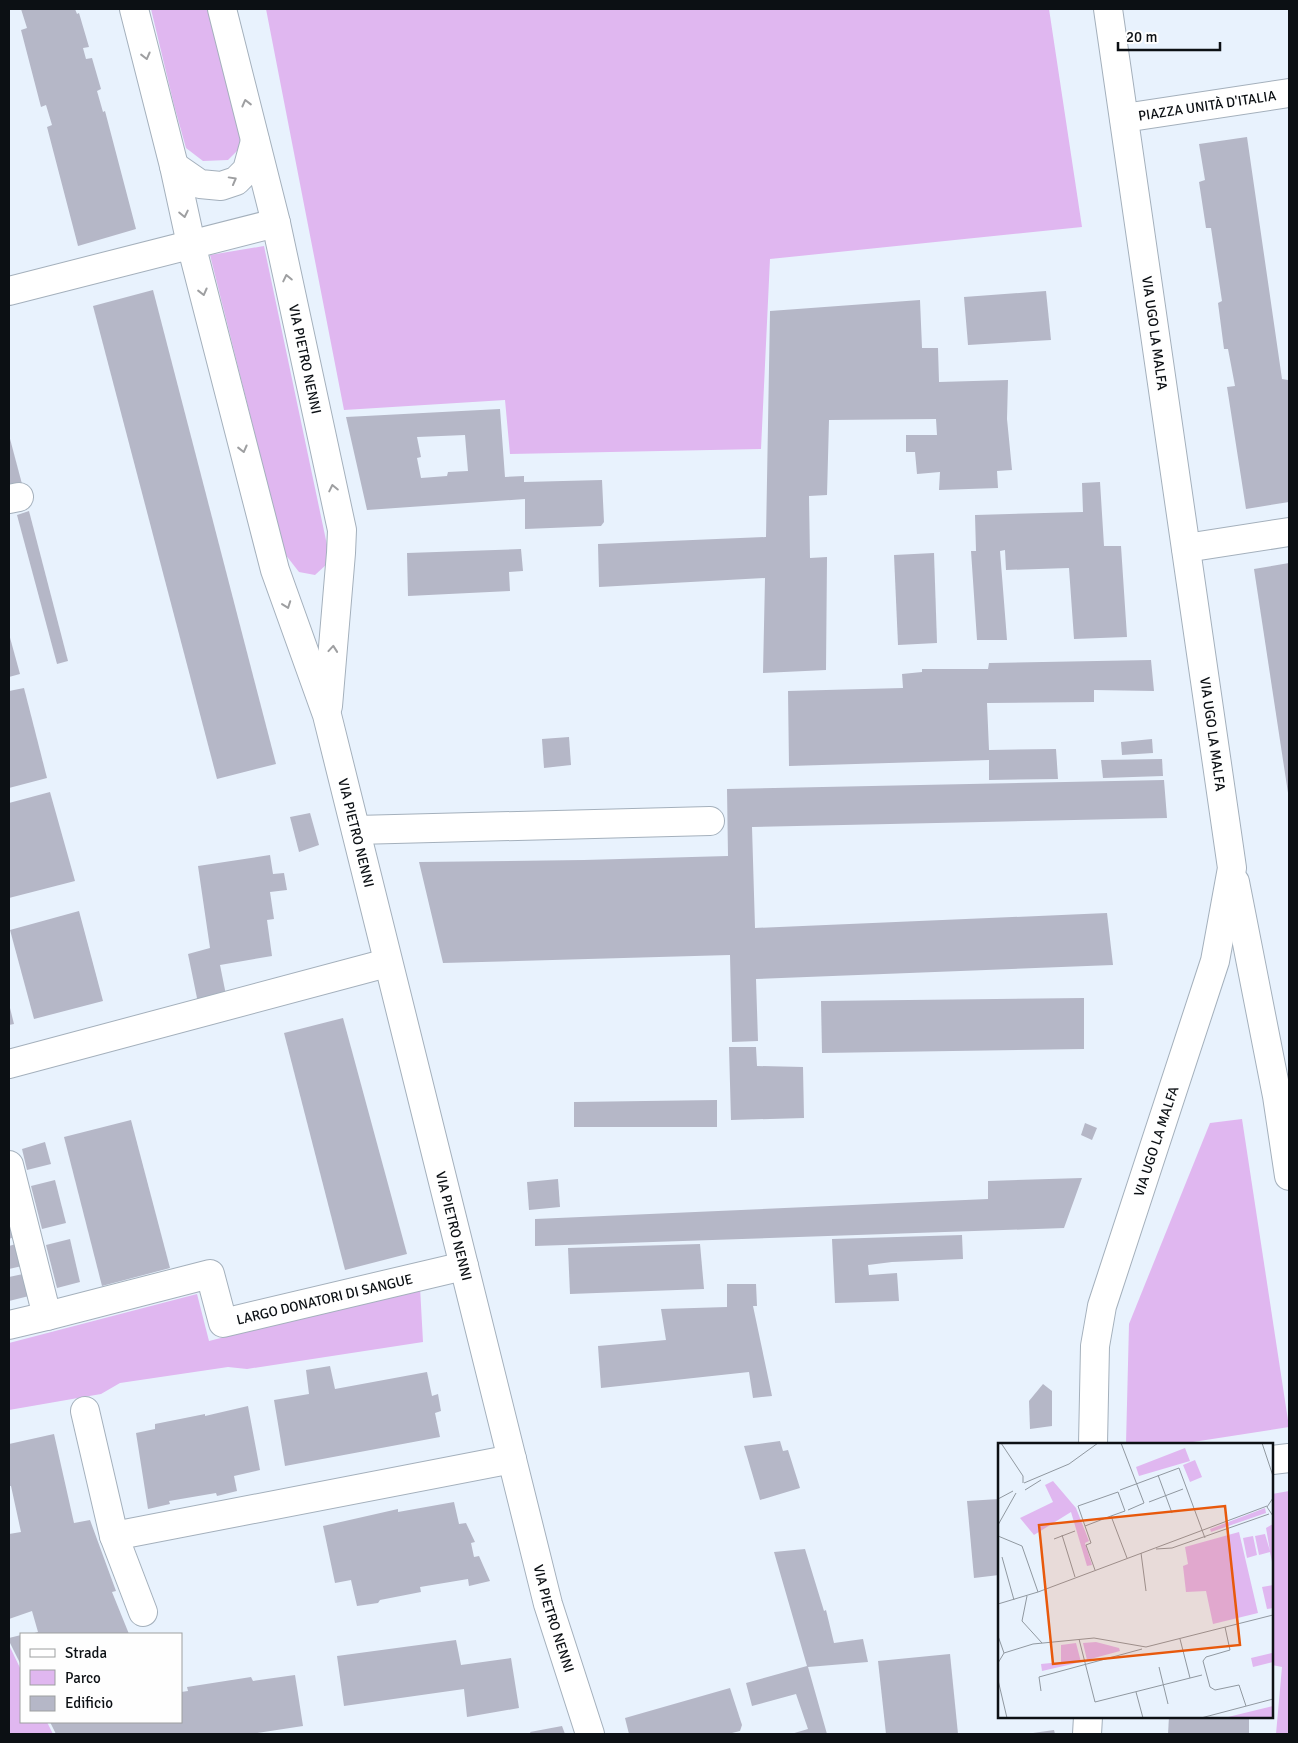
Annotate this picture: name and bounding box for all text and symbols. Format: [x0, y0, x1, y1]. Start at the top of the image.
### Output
scale bar [1118, 20, 1220, 52]
text: 20 m [1126, 28, 1157, 46]
one-way arrow [140, 51, 151, 60]
street label: PIAZZA UNITÀ D'ITALIA [1137, 87, 1278, 125]
one-way arrow [241, 98, 252, 107]
one-way arrow [228, 176, 237, 186]
one-way arrow [179, 209, 189, 218]
one-way arrow [283, 273, 293, 282]
street label: VIA UGO LA MALFA [1138, 275, 1171, 392]
one-way arrow [197, 287, 208, 296]
street label: VIA PIETRO NENNI [285, 303, 325, 416]
one-way arrow [238, 444, 248, 452]
one-way arrow [328, 483, 338, 492]
one-way arrow [281, 600, 291, 609]
one-way arrow [327, 645, 338, 653]
street label: VIA UGO LA MALFA [1196, 676, 1229, 793]
street label: VIA PIETRO NENNI [334, 777, 378, 889]
street label: VIA UGO LA MALFA [1130, 1084, 1183, 1199]
street label: VIA PIETRO NENNI [432, 1170, 475, 1282]
street label: LARGO DONATORI DI SANGUE [235, 1270, 414, 1329]
inset map [998, 1443, 1273, 1718]
street label: VIA PIETRO NENNI [529, 1563, 578, 1675]
legend [20, 1633, 182, 1723]
text: Strada [65, 1644, 107, 1662]
text: Parco [65, 1669, 101, 1687]
text: Edificio [65, 1694, 113, 1712]

